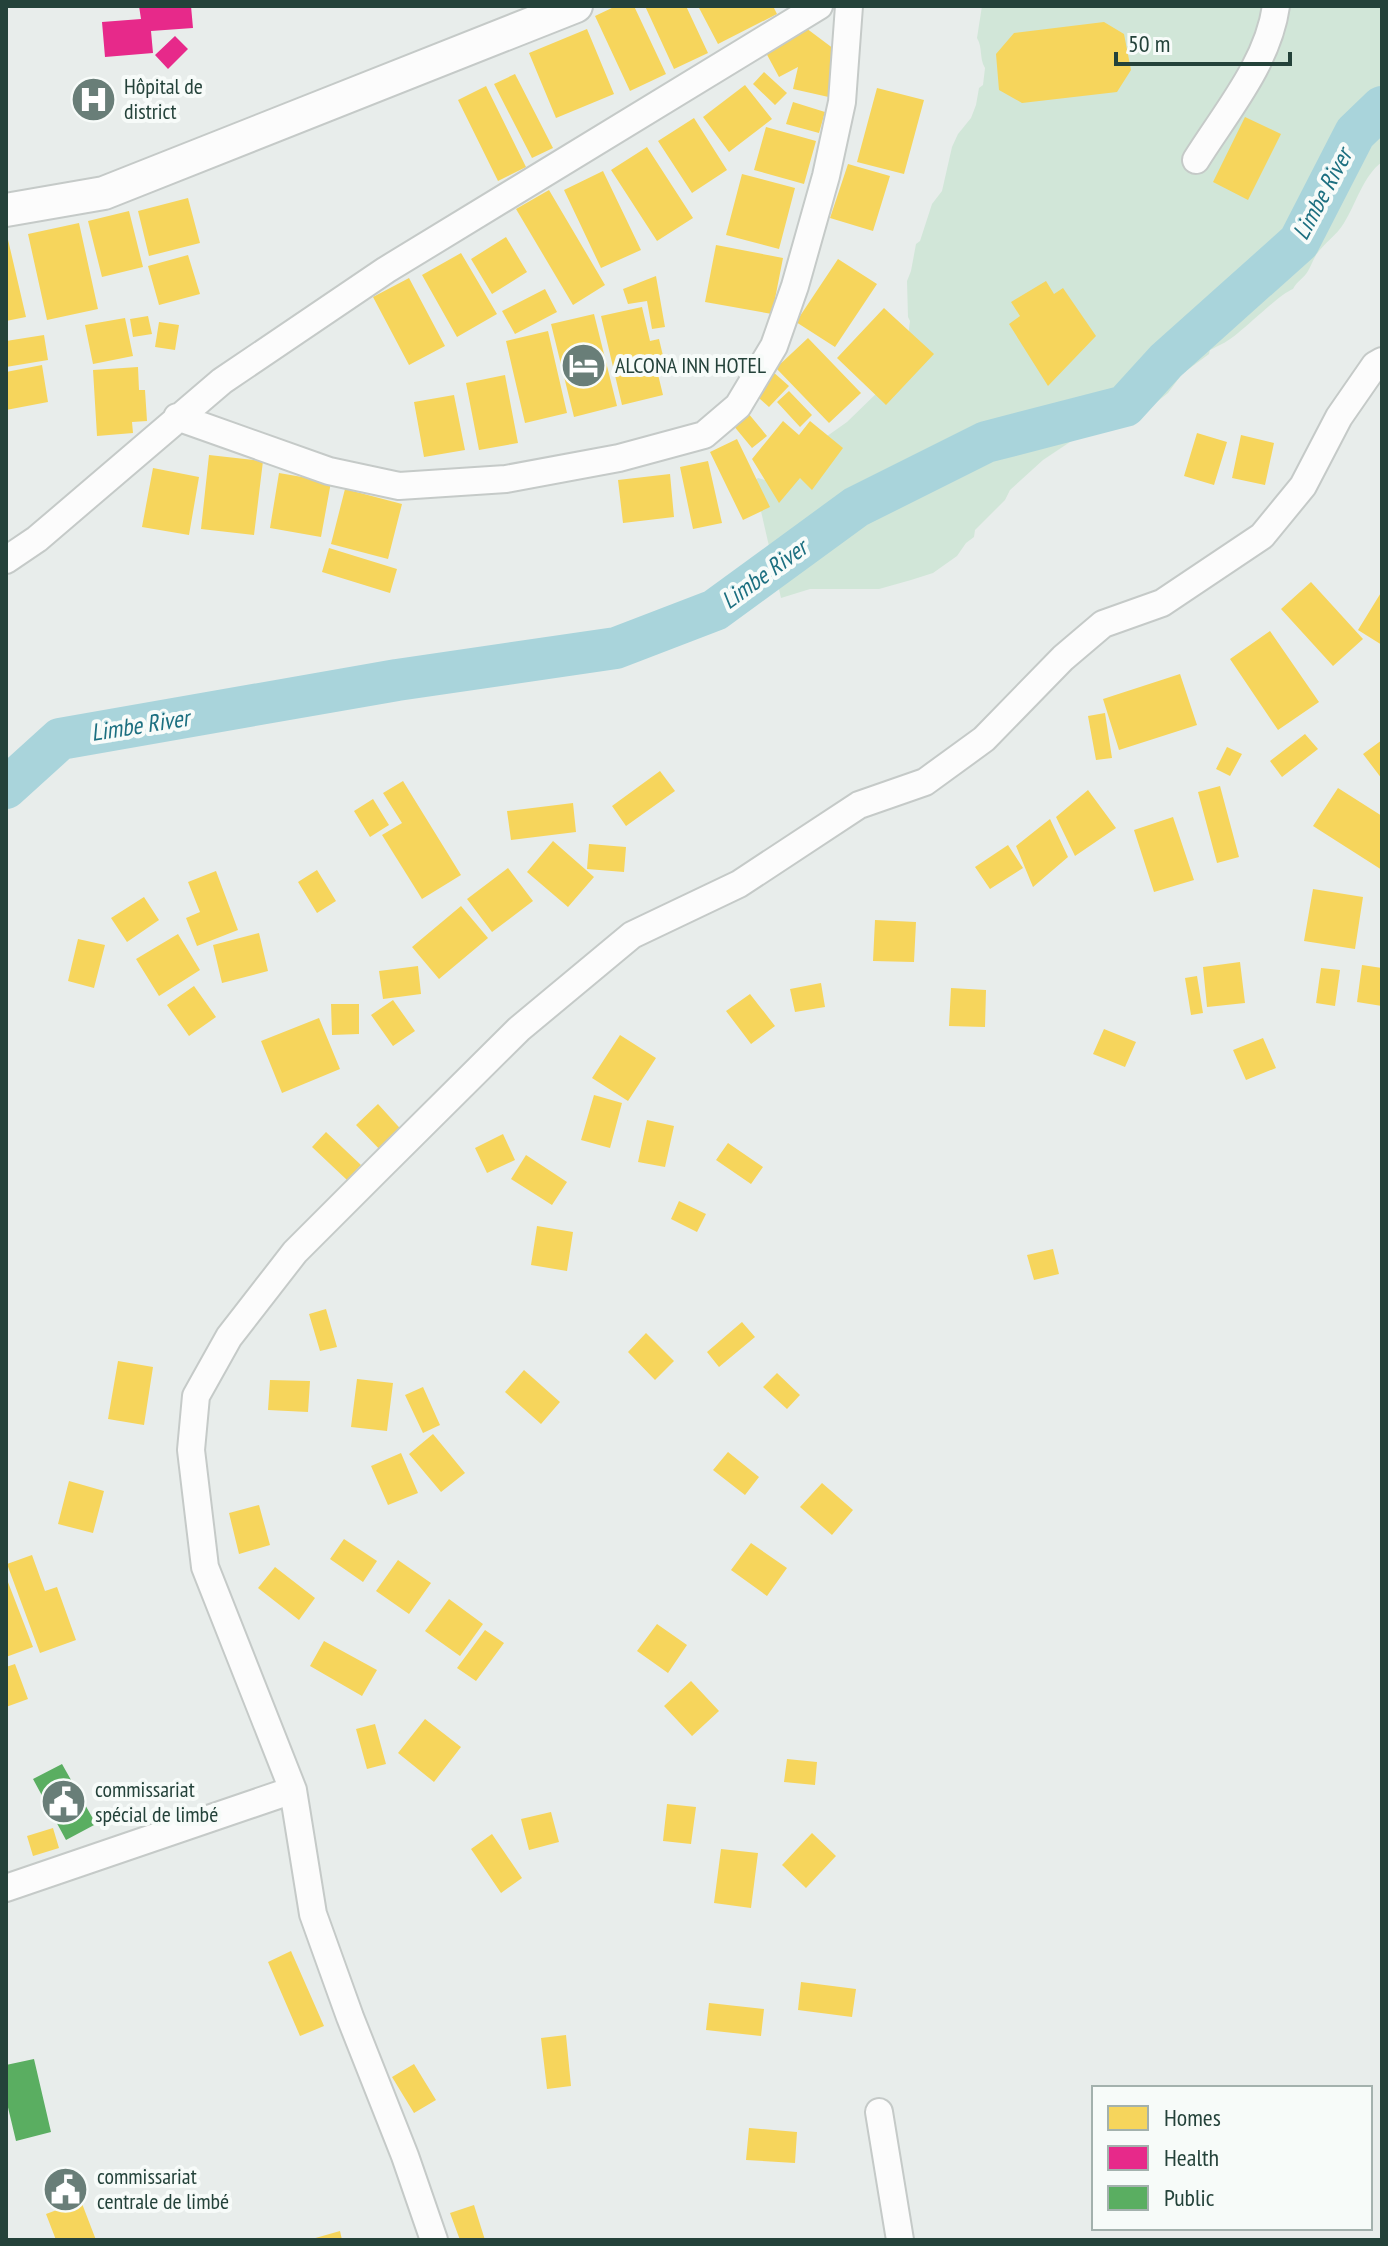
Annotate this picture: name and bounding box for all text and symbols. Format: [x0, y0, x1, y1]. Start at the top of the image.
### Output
scale bar [1116, 16, 1290, 66]
text: 50 m [1128, 28, 1170, 59]
place label: Hôpital de district [124, 72, 203, 125]
hospital icon: Hôpital de district [69, 75, 117, 123]
water label: Limbe River [1285, 140, 1360, 245]
hotel icon: ALCONA INN HOTEL [560, 341, 608, 389]
place label: ALCONA INN HOTEL [615, 351, 766, 379]
water label: Limbe River [715, 530, 816, 616]
water label: Limbe River [89, 701, 195, 748]
place label: commissariat spécial de limbé [95, 1775, 218, 1828]
public building icon: commissariat spécial de limbé [40, 1778, 88, 1826]
legend [1092, 2086, 1372, 2230]
text: Homes [1164, 2102, 1221, 2133]
text: Health [1164, 2142, 1219, 2173]
place label: commissariat centrale de limbé [97, 2162, 229, 2215]
public building icon: commissariat centrale de limbé [42, 2165, 90, 2213]
text: Public [1164, 2182, 1215, 2213]

